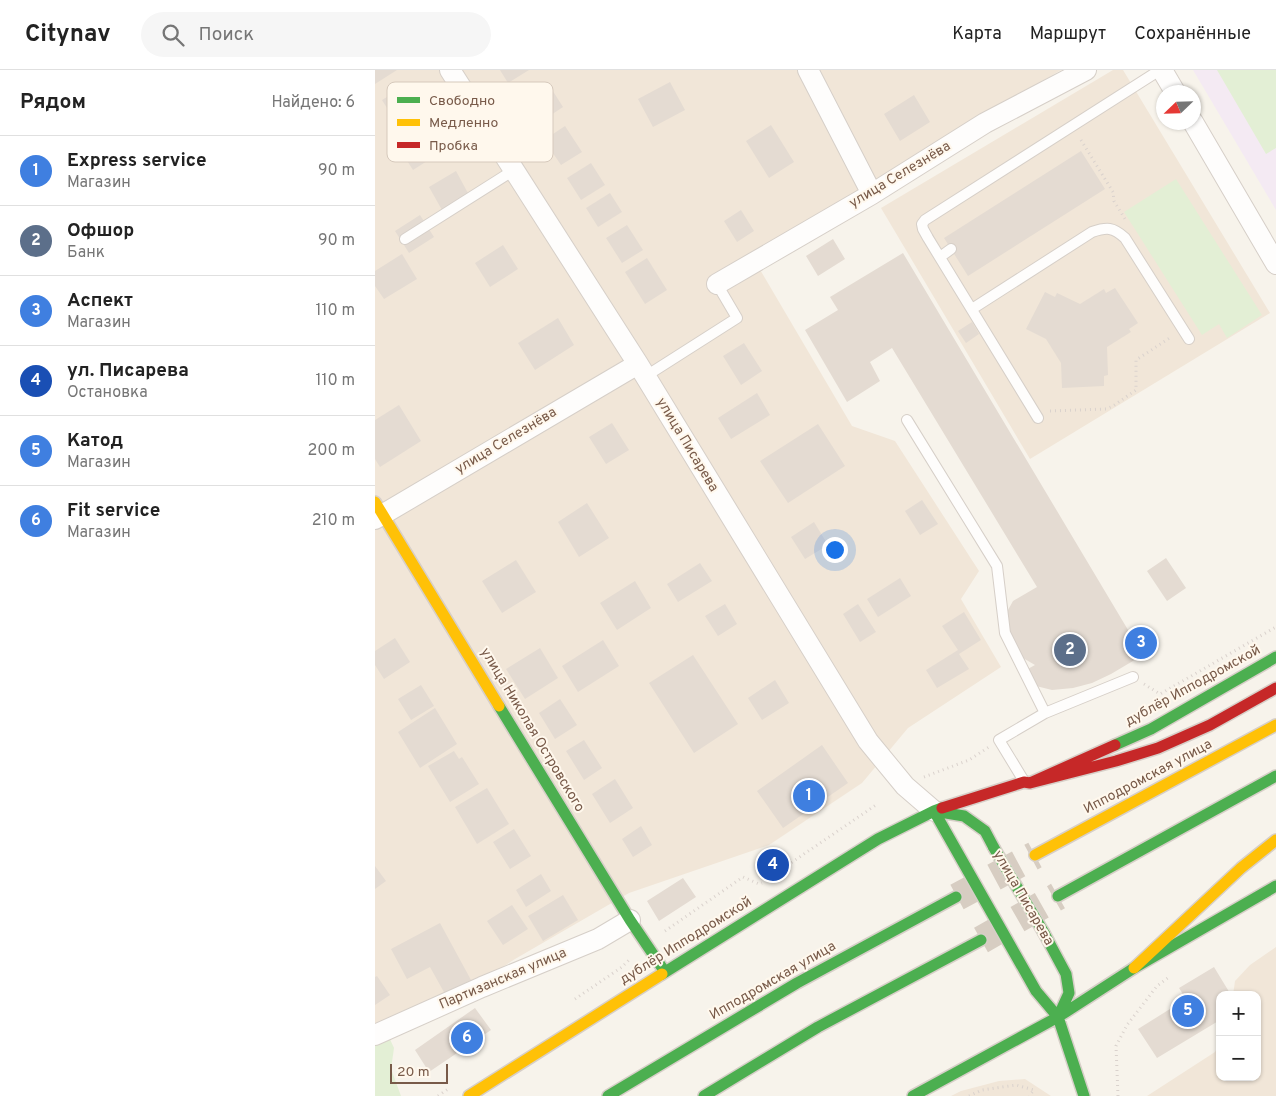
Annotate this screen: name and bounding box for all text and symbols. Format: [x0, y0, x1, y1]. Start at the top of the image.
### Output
search box [141, 12, 491, 57]
text: Citynav [25, 20, 111, 50]
icon: search [159, 21, 187, 49]
text: Поиск [199, 23, 254, 47]
text: Карта [952, 23, 1002, 46]
text: Маршрут [1030, 23, 1106, 46]
text: Сохранённые [1134, 23, 1251, 46]
legend [387, 82, 553, 162]
north arrow [1156, 85, 1201, 130]
text: Рядом [20, 89, 86, 116]
text: Найдено: 6 [272, 93, 355, 113]
text: Свободно [429, 93, 495, 110]
text: Медленно [429, 115, 498, 132]
text: Пробка [429, 138, 478, 155]
street label: улица Селезнёва [846, 138, 954, 212]
text: Express service [67, 149, 207, 173]
text: 1 [33, 161, 39, 181]
text: 90 m [318, 161, 355, 181]
text: Магазин [67, 173, 131, 193]
text: Офшор [67, 219, 134, 243]
text: 2 [31, 231, 41, 251]
text: 90 m [318, 231, 355, 251]
text: Банк [67, 243, 105, 263]
text: Аспект [67, 289, 133, 313]
text: 3 [31, 301, 41, 321]
text: 110 m [315, 301, 355, 321]
text: Магазин [67, 313, 131, 333]
text: ул. Писарева [67, 359, 189, 383]
text: 4 [31, 371, 41, 391]
text: 110 m [315, 371, 355, 391]
text: Остановка [67, 383, 148, 403]
street label: улица Писарева [652, 395, 722, 495]
street label: улица Селезнёва [452, 404, 560, 478]
text: Катод [67, 429, 123, 453]
text: 5 [31, 441, 41, 461]
text: 200 m [307, 441, 355, 461]
text: Магазин [67, 453, 131, 473]
text: Fit service [67, 499, 160, 523]
text: 6 [31, 511, 41, 531]
text: 210 m [312, 511, 355, 531]
text: Магазин [67, 523, 131, 543]
your location [822, 537, 848, 563]
pin: 3 [1125, 624, 1157, 662]
pin: 2 [1054, 631, 1086, 669]
street label: дублёр Ипподромской [1122, 642, 1264, 730]
street label: улица Николая Островского [476, 645, 588, 815]
street label: Ипподромская улица [1081, 736, 1215, 818]
pin: 1 [793, 777, 825, 815]
pin: 4 [757, 846, 789, 884]
street label: улица Писарева [989, 847, 1057, 949]
street label: дублёр Ипподромской [617, 893, 755, 989]
street label: Ипподромская улица [707, 938, 839, 1024]
street label: Партизанская улица [437, 944, 569, 1014]
map controls [1216, 991, 1261, 1081]
button: + [1216, 991, 1261, 1036]
pin: 5 [1172, 992, 1204, 1030]
pin: 6 [451, 1019, 483, 1057]
button: − [1216, 1036, 1261, 1081]
scale bar [390, 1061, 447, 1084]
text: 20 m [397, 1064, 430, 1081]

